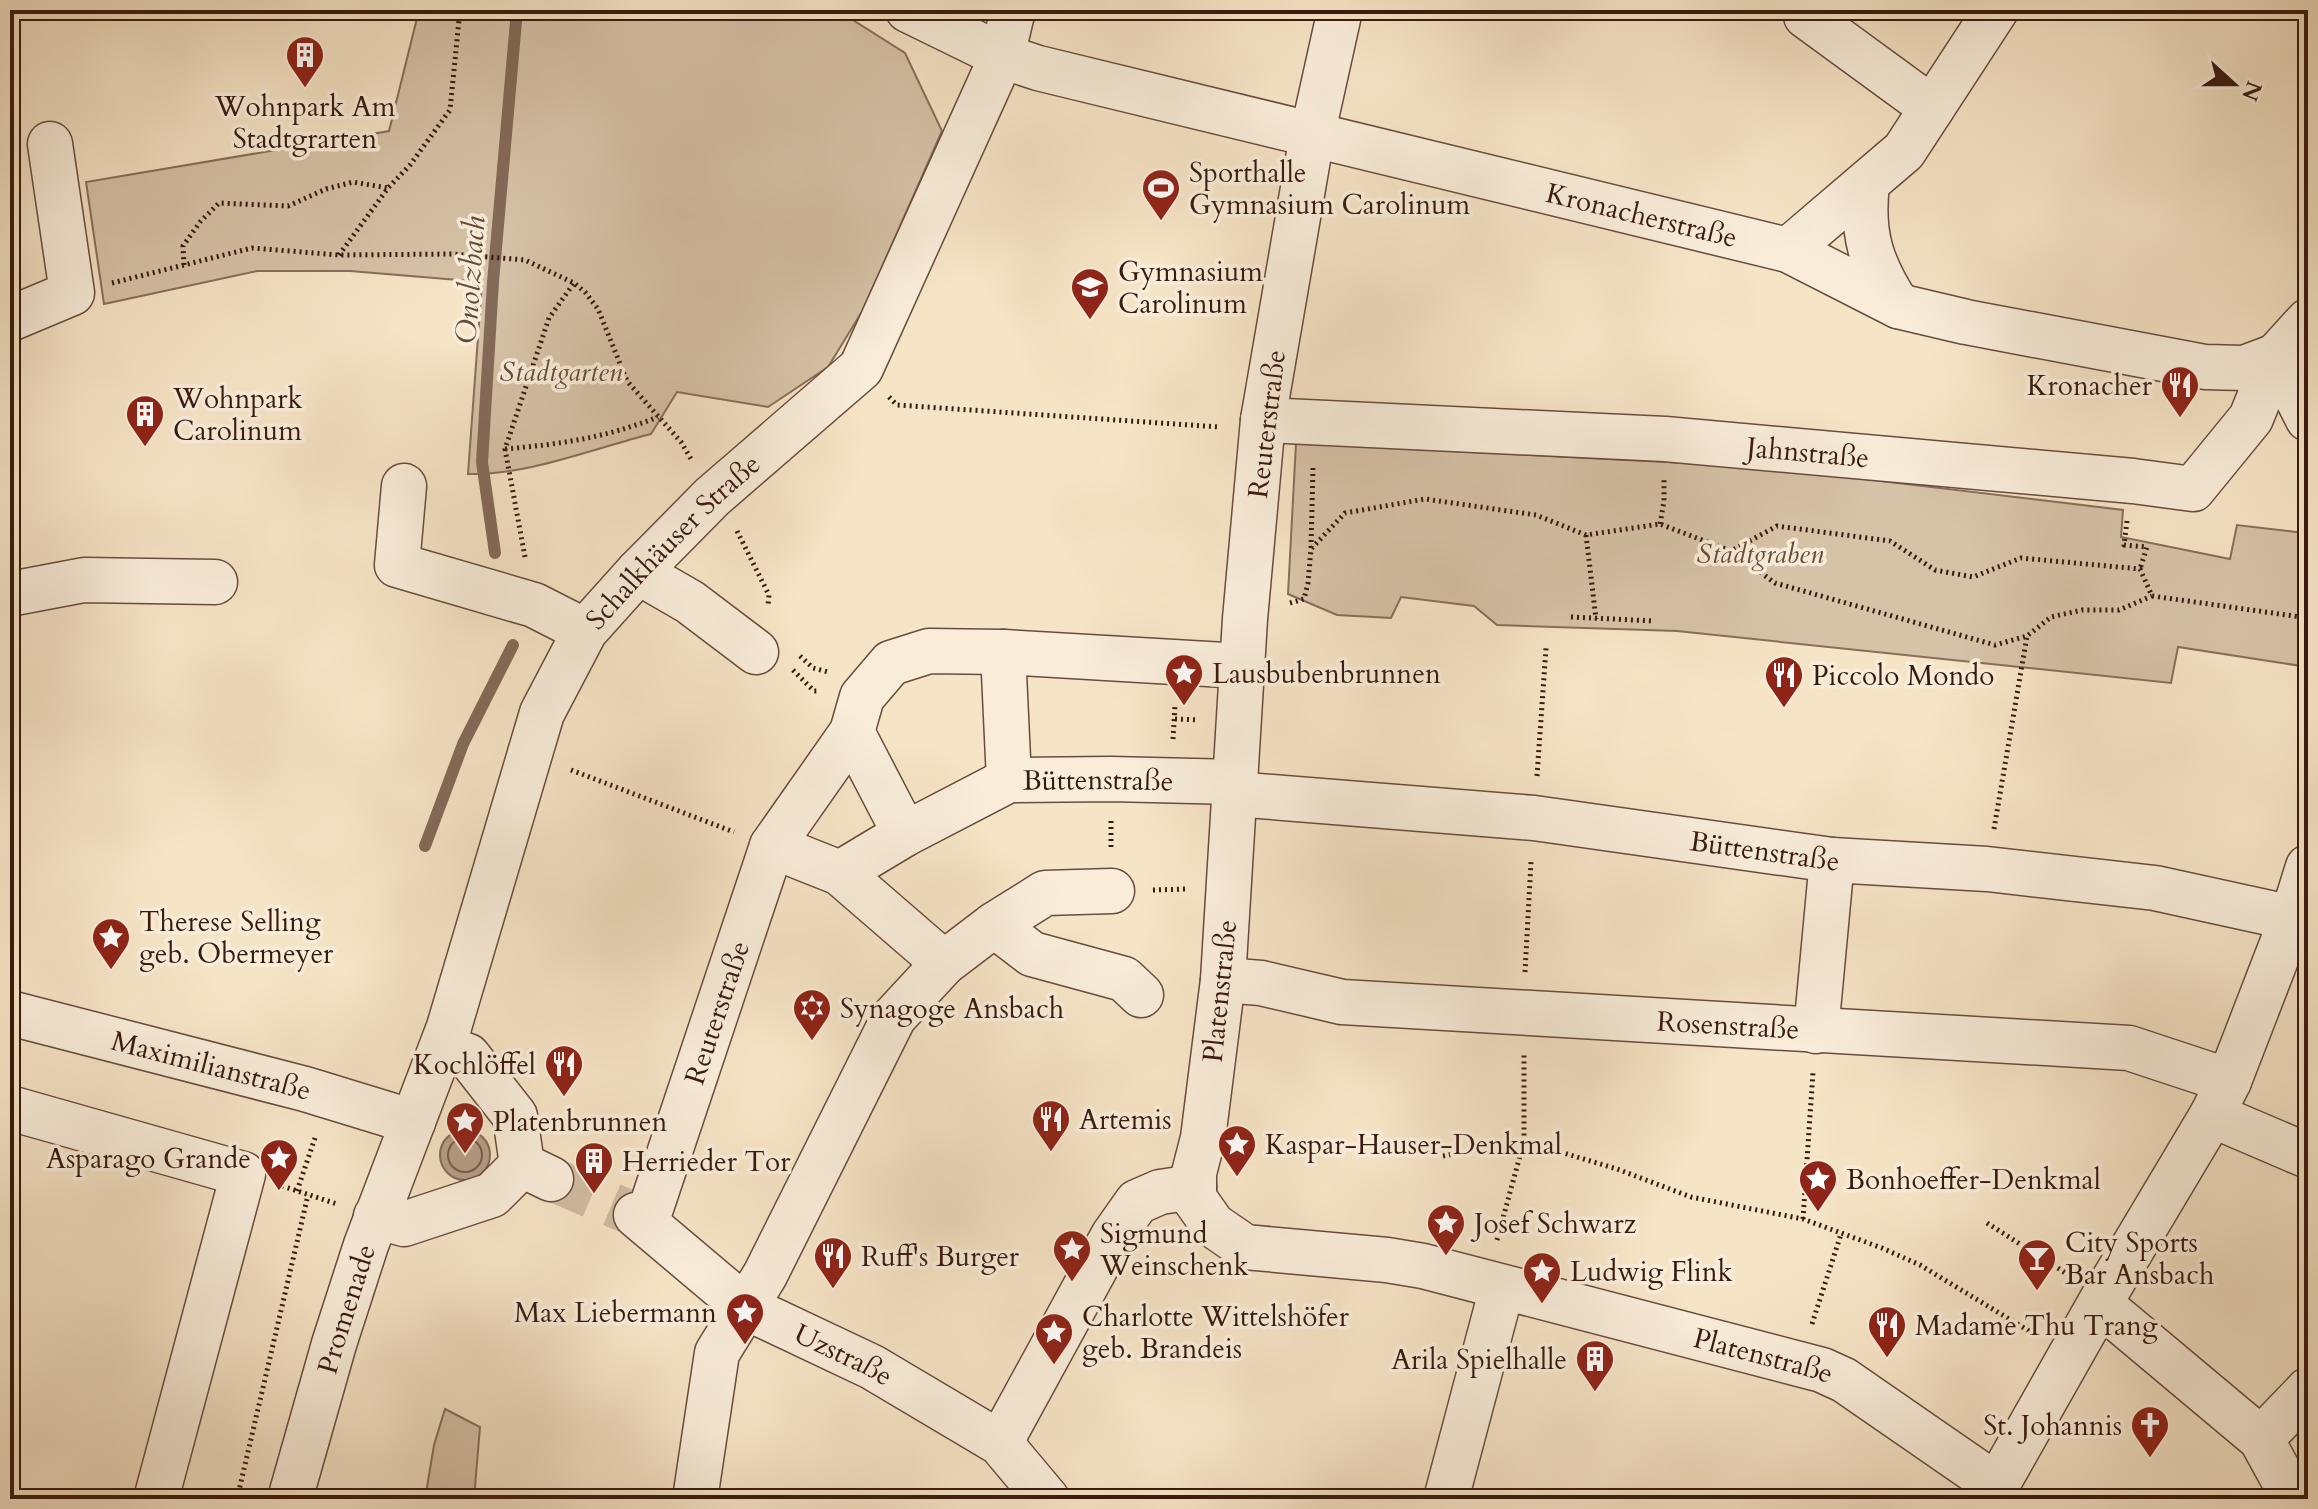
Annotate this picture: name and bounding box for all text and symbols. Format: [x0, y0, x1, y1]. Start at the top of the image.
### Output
building icon: Wohnpark Am Stadtgrarten [284, 34, 326, 89]
north arrow [2194, 44, 2274, 124]
text: N [2234, 77, 2269, 105]
place label: Wohnpark Am Stadtgrarten [214, 88, 396, 158]
place label: Sporthalle Gymnasium Carolinum [1189, 154, 1471, 224]
sports icon: Sporthalle Gymnasium Carolinum [1140, 167, 1182, 222]
street label: Kronacherstraße [1542, 174, 1741, 257]
water label: Onolzbach [446, 214, 495, 345]
place label: Gymnasium Carolinum [1118, 253, 1263, 323]
school or university icon: Gymnasium Carolinum [1069, 266, 1111, 321]
street label: Reuterstraße [1239, 348, 1295, 500]
park label: Stadtgarten [500, 353, 623, 391]
restaurant icon: Kronacher [2159, 364, 2201, 419]
place label: Kronacher [2027, 367, 2153, 405]
place label: Wohnpark Carolinum [172, 380, 303, 450]
building icon: Wohnpark Carolinum [124, 393, 166, 448]
street label: Jahnstraße [1741, 428, 1871, 477]
street label: Schalkhäuser Straße [577, 446, 769, 638]
park label: Stadtgraben [1696, 535, 1824, 573]
place icon: Lausbubenbrunnen [1163, 652, 1205, 707]
restaurant icon: Piccolo Mondo [1763, 654, 1805, 709]
place label: Lausbubenbrunnen [1212, 655, 1441, 693]
place label: Piccolo Mondo [1812, 657, 1994, 695]
street label: Büttenstraße [1022, 761, 1174, 801]
street label: Büttenstraße [1687, 822, 1840, 880]
place label: Therese Selling geb. Obermeyer [139, 903, 334, 973]
place icon: Therese Selling geb. Obermeyer [90, 916, 132, 971]
street label: Platenstraße [1194, 918, 1246, 1064]
street label: Reuterstraße [676, 936, 759, 1090]
synagogue icon: Synagoge Ansbach [791, 987, 833, 1042]
place label: Synagoge Ansbach [840, 990, 1064, 1028]
street label: Rosenstraße [1656, 1002, 1800, 1049]
street label: Maximilianstraße [107, 1022, 315, 1110]
restaurant icon: Kochlöffel [543, 1043, 585, 1098]
place label: Kochlöffel [413, 1046, 536, 1084]
restaurant icon: Artemis [1030, 1098, 1072, 1153]
place icon: Platenbrunnen [444, 1100, 486, 1155]
place label: Artemis [1079, 1101, 1172, 1139]
place label: Platenbrunnen [493, 1103, 667, 1141]
place icon: Kaspar-Hauser-Denkmal [1216, 1123, 1258, 1178]
place label: Kaspar-Hauser-Denkmal [1265, 1126, 1562, 1164]
place icon: Asparago Grande [258, 1137, 300, 1192]
place label: Asparago Grande [46, 1140, 251, 1178]
building icon: Herrieder Tor [573, 1140, 615, 1195]
place label: Herrieder Tor [622, 1143, 791, 1181]
place icon: Bonhoeffer-Denkmal [1797, 1158, 1839, 1213]
place label: Bonhoeffer-Denkmal [1846, 1161, 2101, 1199]
place icon: Josef Schwarz [1425, 1202, 1467, 1257]
place label: Josef Schwarz [1470, 1205, 1637, 1243]
place label: Sigmund Weinschenk [1099, 1215, 1249, 1285]
place label: City Sports Bar Ansbach [2065, 1224, 2214, 1294]
place icon: Sigmund Weinschenk [1051, 1228, 1093, 1283]
restaurant icon: Ruff's Burger [812, 1235, 854, 1290]
bar icon: City Sports Bar Ansbach [2016, 1237, 2058, 1292]
place label: Ruff's Burger [861, 1238, 1020, 1276]
street label: Promenade [308, 1240, 385, 1378]
place icon: Ludwig Flink [1521, 1250, 1563, 1305]
place label: Ludwig Flink [1570, 1253, 1733, 1291]
place icon: Max Liebermann [724, 1291, 766, 1346]
place label: Max Liebermann [514, 1294, 717, 1332]
place label: Charlotte Wittelshöfer geb. Brandeis [1082, 1298, 1350, 1368]
restaurant icon: Madame Thu Trang [1866, 1304, 1908, 1359]
place label: Madame Thu Trang [1915, 1307, 2158, 1345]
place icon: Charlotte Wittelshöfer geb. Brandeis [1033, 1311, 1075, 1366]
street label: Uzstraße [788, 1315, 900, 1395]
street label: Platenstraße [1689, 1319, 1840, 1393]
building icon: Arila Spielhalle [1574, 1338, 1616, 1393]
place label: Arila Spielhalle [1391, 1341, 1567, 1379]
church icon: St. Johannis [2129, 1404, 2171, 1459]
place label: St. Johannis [1983, 1407, 2122, 1445]

